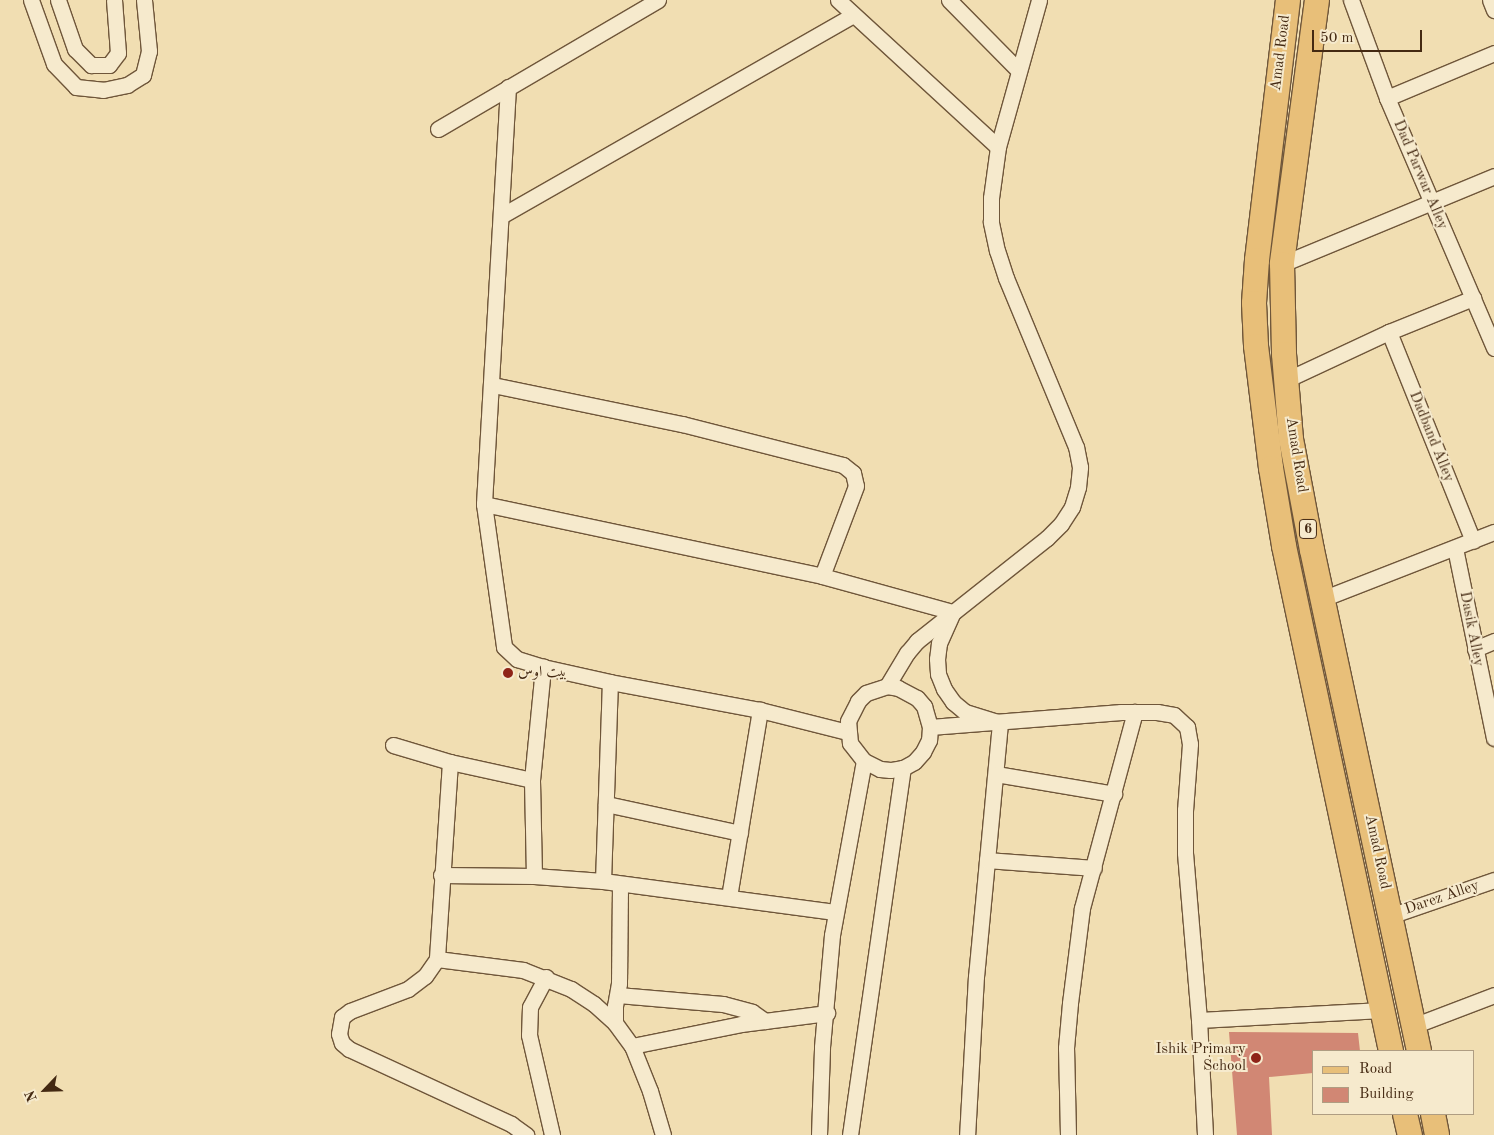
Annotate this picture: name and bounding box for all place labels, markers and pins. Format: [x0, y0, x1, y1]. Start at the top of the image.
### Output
place label: بيت اوس [518, 664, 567, 682]
marker: بيت اوس [502, 667, 514, 679]
place label: Ishik Primary School [1156, 1040, 1246, 1075]
marker: Ishik Primary School [1250, 1052, 1262, 1064]

